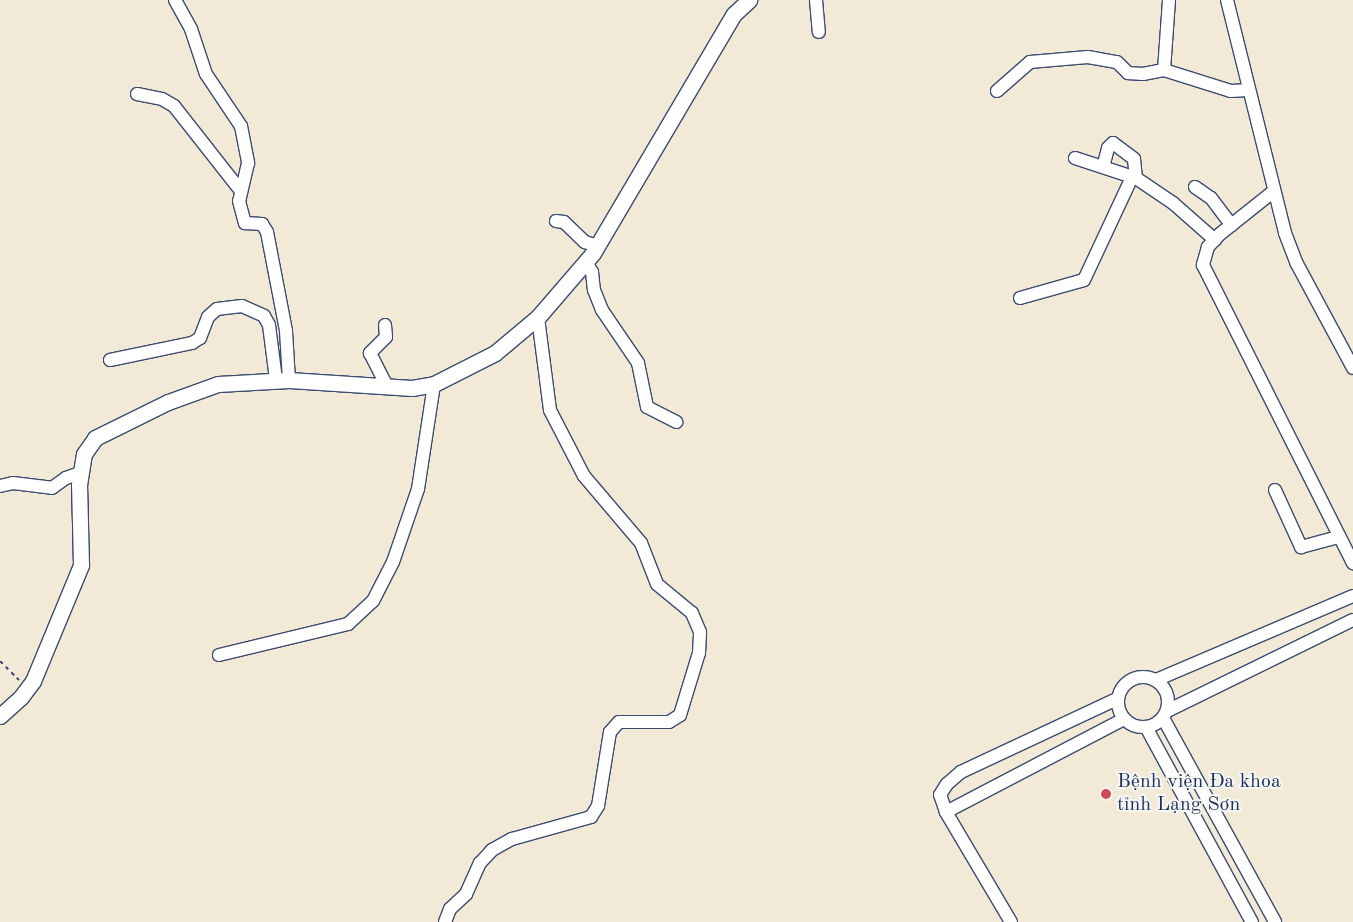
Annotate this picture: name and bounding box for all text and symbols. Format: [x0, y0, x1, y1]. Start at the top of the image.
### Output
place label: Bệnh viện Đa khoa tỉnh Lạng Sơn [1117, 770, 1281, 817]
marker: Bệnh viện Đa khoa tỉnh Lạng Sơn [1099, 787, 1113, 801]

